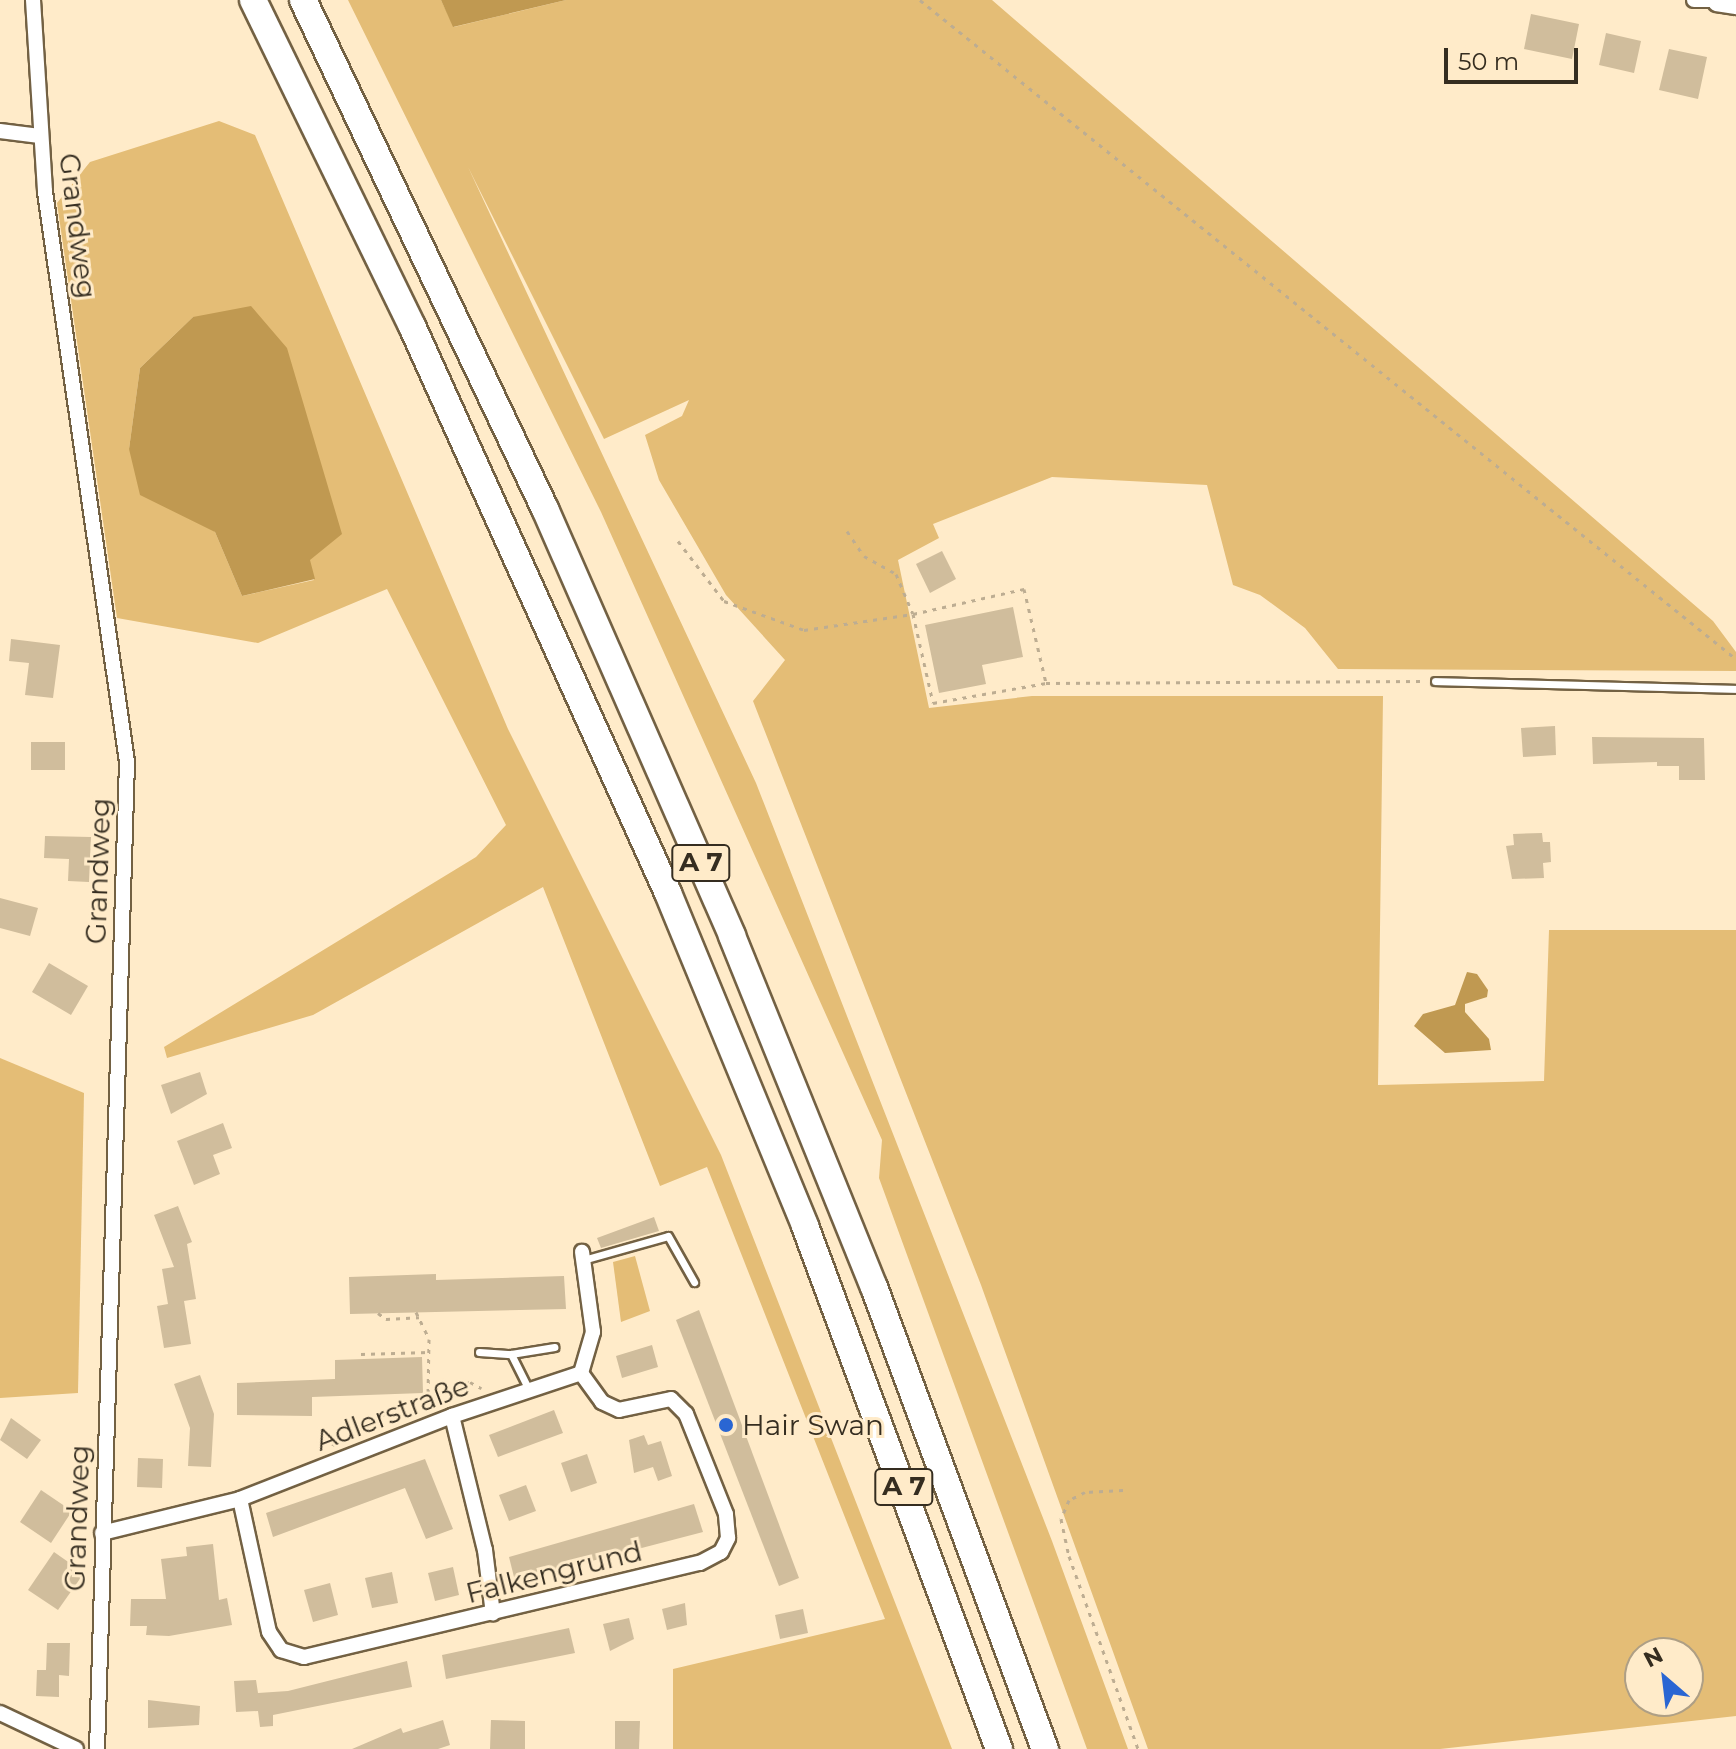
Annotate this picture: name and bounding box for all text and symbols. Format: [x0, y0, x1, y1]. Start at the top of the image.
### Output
scale bar [1448, 32, 1582, 82]
text: 50 m [1458, 47, 1519, 76]
street label: Grandweg [52, 151, 104, 301]
street label: Grandweg [79, 797, 117, 945]
road number: A 7 [671, 841, 731, 885]
street label: Adlerstraße [310, 1368, 474, 1458]
place label: Hair Swan [742, 1408, 884, 1442]
marker: Hair Swan [717, 1416, 735, 1434]
street label: Grandweg [58, 1444, 96, 1592]
road number: A 7 [874, 1465, 934, 1509]
street label: Falkengrund [462, 1534, 646, 1610]
north arrow [1624, 1637, 1704, 1717]
text: N [1639, 1641, 1668, 1673]

